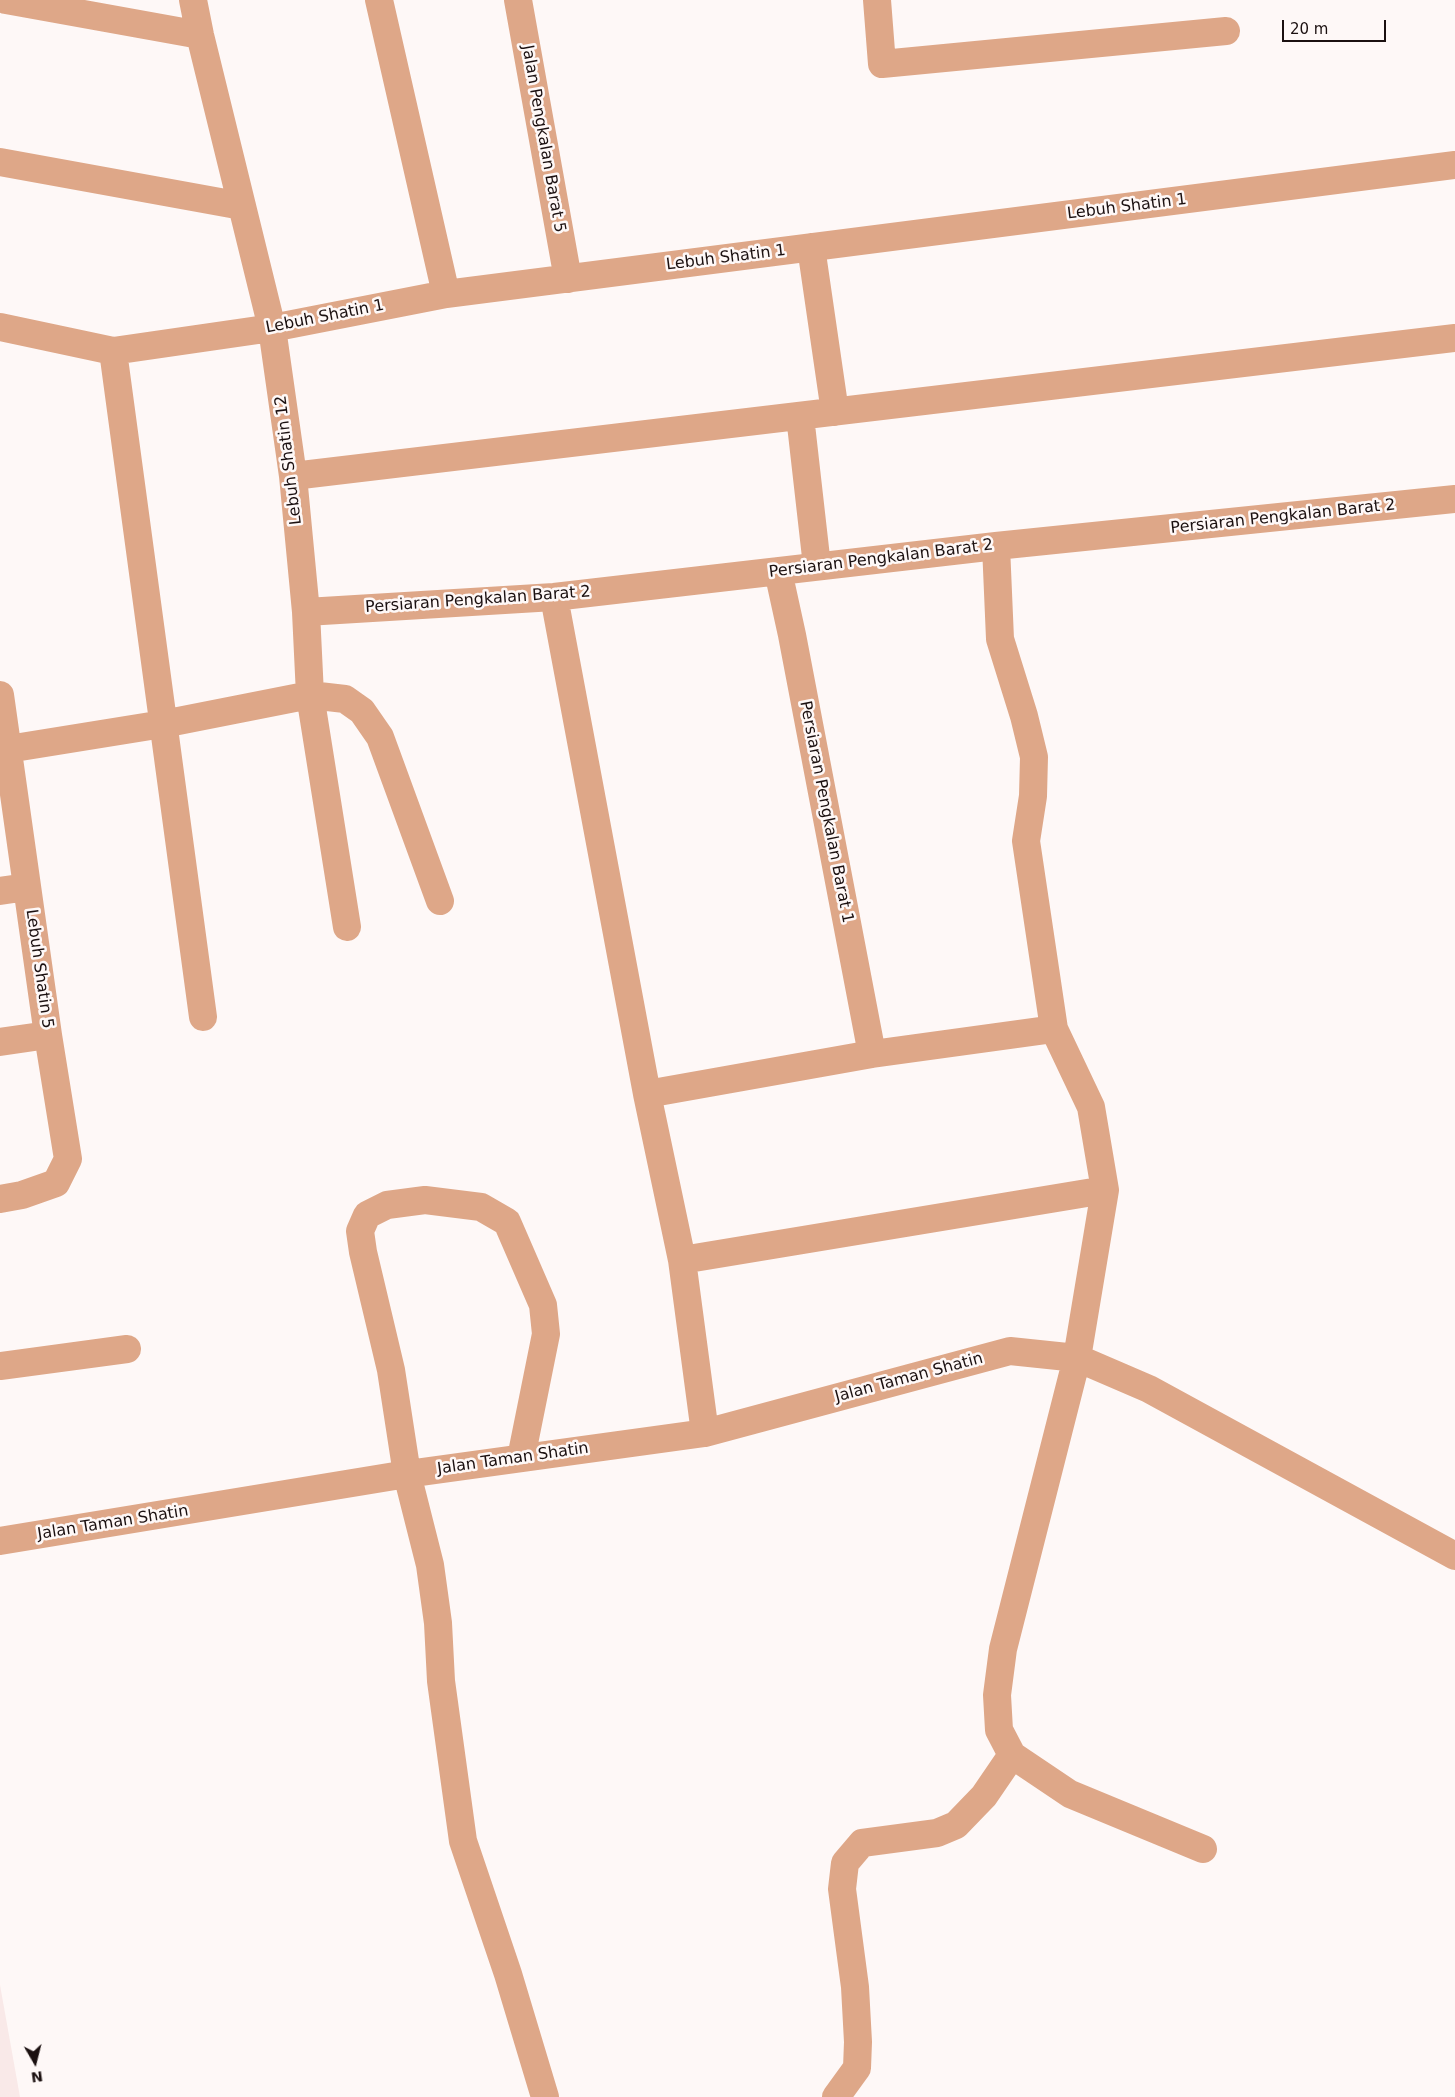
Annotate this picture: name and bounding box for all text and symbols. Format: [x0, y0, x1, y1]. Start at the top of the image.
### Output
scale bar [1285, 10, 1389, 42]
text: 20 m [1290, 20, 1328, 38]
street label: Jalan Pengkalan Barat 5 [517, 44, 569, 234]
street label: Lebuh Shatin 1 [1066, 190, 1188, 224]
street label: Lebuh Shatin 1 [665, 241, 787, 275]
street label: Lebuh Shatin 1 [264, 296, 386, 338]
street label: Lebuh Shatin 12 [272, 394, 306, 526]
street label: Persiaran Pengkalan Barat 2 [1170, 496, 1396, 538]
street label: Persiaran Pengkalan Barat 2 [768, 536, 994, 582]
street label: Persiaran Pengkalan Barat 2 [365, 583, 591, 617]
street label: Persiaran Pengkalan Barat 1 [795, 699, 857, 925]
street label: Lebuh Shatin 5 [21, 908, 57, 1030]
street label: Jalan Taman Shatin [833, 1349, 985, 1407]
street label: Jalan Taman Shatin [436, 1439, 590, 1479]
street label: Jalan Taman Shatin [36, 1502, 190, 1544]
north arrow [10, 2037, 60, 2087]
text: N [30, 2068, 44, 2086]

